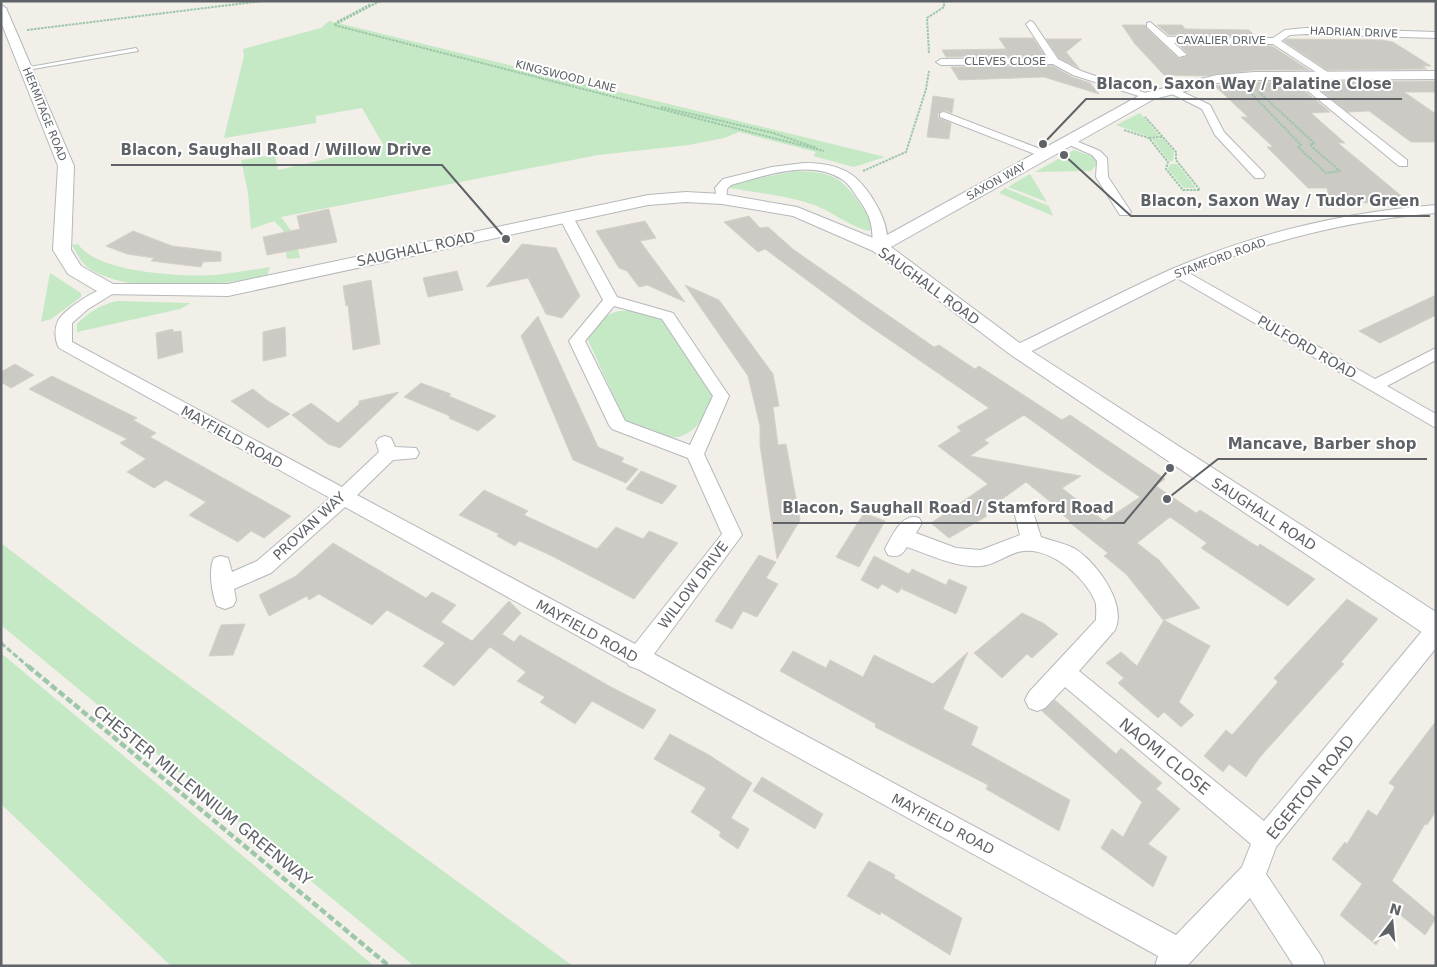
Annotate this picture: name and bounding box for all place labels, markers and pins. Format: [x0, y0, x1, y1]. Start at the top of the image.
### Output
callout: Blacon, Saxon Way / Palatine Close [1086, 69, 1402, 99]
callout: Blacon, Saughall Road / Willow Drive [111, 135, 442, 165]
callout: Blacon, Saxon Way / Tudor Green [1131, 186, 1430, 216]
callout: Mancave, Barber shop [1218, 429, 1427, 459]
callout: Blacon, Saughall Road / Stamford Road [773, 493, 1124, 523]

